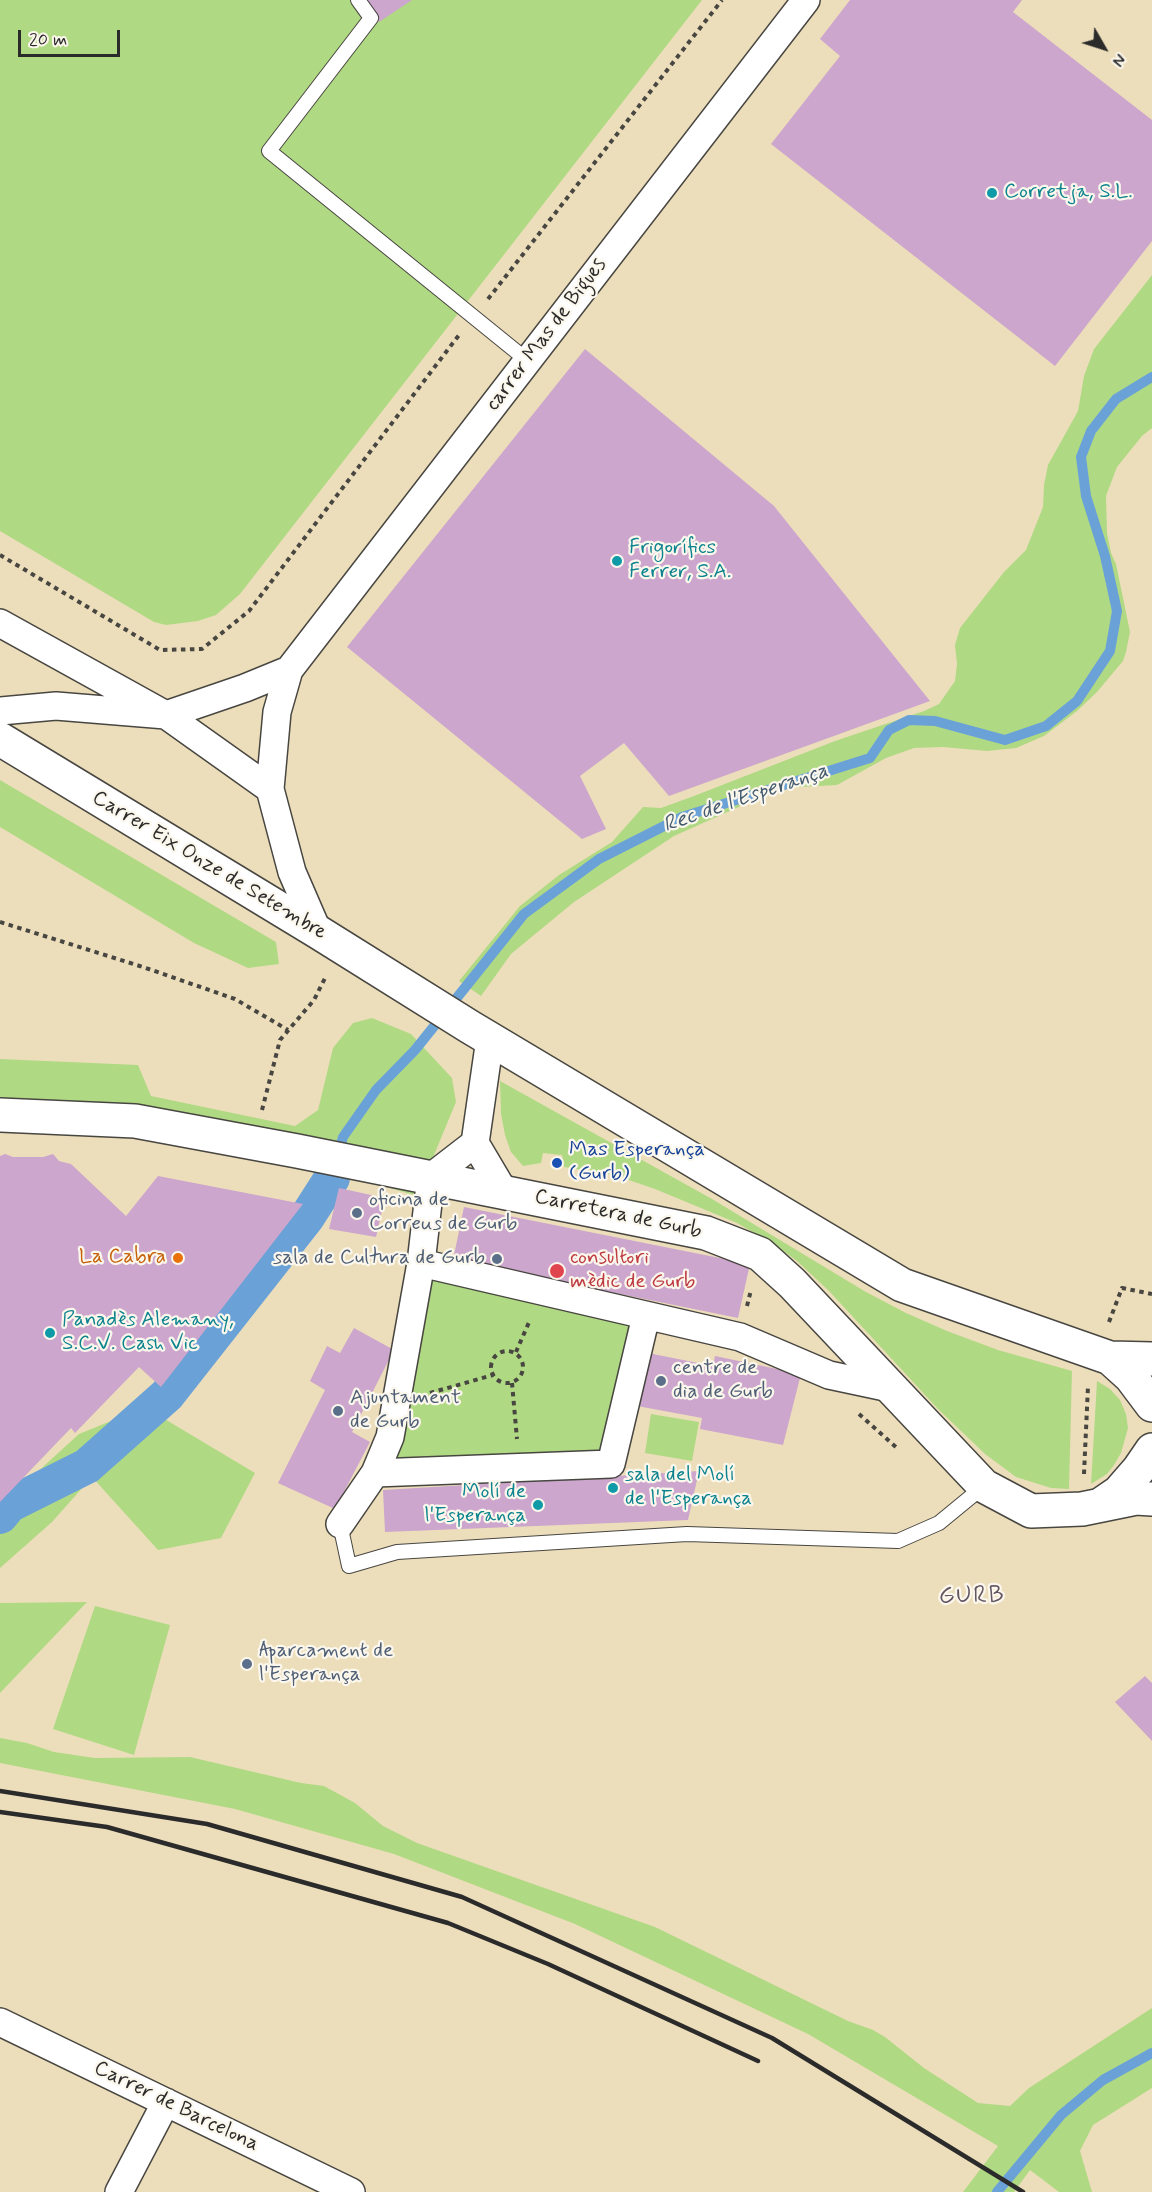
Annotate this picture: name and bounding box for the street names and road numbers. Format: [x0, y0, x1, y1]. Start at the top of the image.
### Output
street label: carrer Mas de Bigues [481, 254, 613, 416]
street label: Carrer Eix Onze de Setembre [87, 786, 331, 946]
street label: Carretera de Gurb [532, 1185, 704, 1245]
street label: Carrer de Barcelona [89, 2056, 263, 2158]

